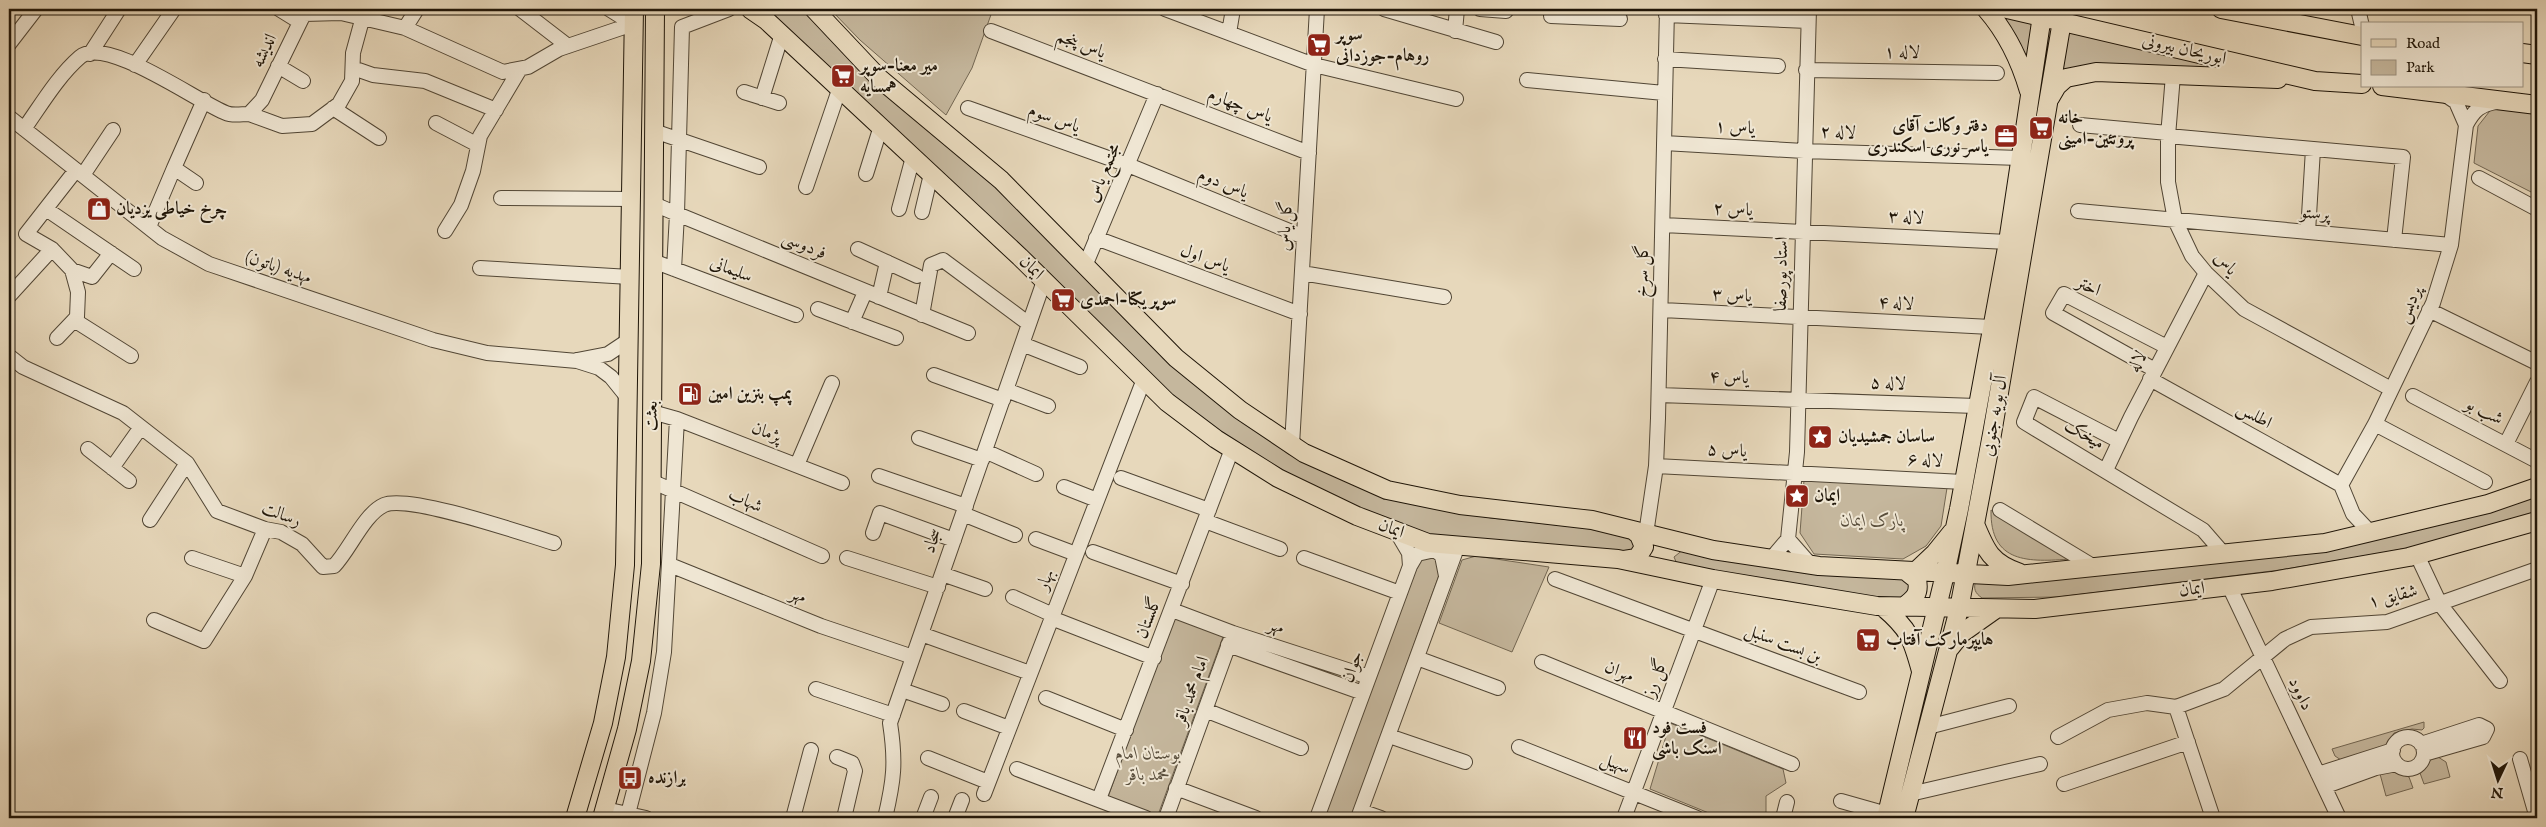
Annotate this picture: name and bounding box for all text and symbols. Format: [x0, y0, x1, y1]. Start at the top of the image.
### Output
legend [2361, 22, 2524, 88]
place label: سوپر روهام-جوزدانی [1334, 24, 1430, 71]
street label: یاس پنجم [1052, 25, 1110, 69]
street label: ابوریحان بیرونی [2140, 29, 2228, 71]
street label: اندیشه [247, 30, 283, 72]
supermarket icon: سوپر روهام-جوزدانی [1306, 32, 1332, 58]
text: Road [2406, 34, 2441, 53]
street label: لاله ۱ [1884, 41, 1920, 65]
place label: میر معنا-سوپر همسایه [858, 55, 938, 99]
text: Park [2406, 58, 2436, 77]
supermarket icon: میر معنا-سوپر همسایه [830, 63, 856, 89]
street label: یاس چهارم [1203, 83, 1277, 132]
street label: یاس سوم [1024, 99, 1085, 142]
place label: خانه پروتئین-امینی [2058, 107, 2135, 151]
place label: دفتر وکالت آقای یاسر نوری اسکندری [1867, 114, 1990, 159]
street label: یاس ۱ [1714, 115, 1757, 141]
supermarket icon: خانه پروتئین-امینی [2028, 115, 2054, 141]
street label: لاله ۲ [1820, 121, 1856, 145]
office icon: دفتر وکالت آقای یاسر نوری اسکندری [1993, 123, 2019, 149]
street label: مجتمع یاس [1081, 140, 1129, 207]
street label: یاس دوم [1193, 163, 1253, 208]
shop icon: چرخ خیاطی یزدیان [86, 196, 112, 222]
street label: یاس ۲ [1712, 197, 1755, 223]
place label: چرخ خیاطی یزدیان [116, 198, 227, 224]
street label: گل یاس [1272, 200, 1299, 252]
street label: پرستو [2297, 201, 2332, 227]
street label: لاله ۳ [1888, 206, 1924, 230]
street label: فردوسی [778, 226, 830, 266]
street label: استاد پورصفا [1770, 236, 1794, 312]
street label: یاس اول [1177, 239, 1235, 279]
street label: گل سرخ [1630, 244, 1658, 298]
street label: مهدیه (باتون) [242, 246, 314, 290]
street label: یاس [2208, 247, 2243, 282]
street label: سلیمانی [706, 251, 756, 289]
street label: ایمان [1014, 251, 1048, 285]
street label: اختر [2070, 271, 2104, 302]
street label: پردیس [2392, 281, 2429, 327]
street label: یاس ۳ [1711, 283, 1754, 309]
supermarket icon: سوپر یکتا-احمدی [1050, 287, 1076, 313]
place label: سوپر یکتا-احمدی [1080, 289, 1176, 312]
street label: لاله ۴ [1878, 292, 1914, 316]
street label: لاله [2123, 347, 2153, 377]
street label: یاس ۴ [1709, 366, 1751, 390]
street label: لاله ۵ [1870, 372, 1906, 396]
street label: آل بویه جنوبی [1977, 372, 2014, 458]
fuel station icon: پمپ بنزین امین [677, 381, 703, 407]
place label: پمپ بنزین امین [708, 383, 792, 406]
street label: شب بو [2459, 392, 2507, 431]
street label: اطلس [2232, 397, 2276, 435]
street label: بعثت [640, 401, 664, 431]
street label: میخک [2060, 414, 2108, 456]
street label: پژمان [748, 417, 786, 450]
place icon: ساسان جمشیدیان [1807, 424, 1833, 450]
place label: ساسان جمشیدیان [1838, 426, 1935, 449]
street label: یاس ۵ [1706, 438, 1749, 464]
street label: لاله ۶ [1907, 449, 1943, 473]
street label: شهاب [724, 483, 766, 519]
place icon: ایمان [1784, 483, 1810, 509]
place label: ایمان [1814, 485, 1840, 508]
street label: رسالت [258, 497, 304, 533]
park label: پارک ایمان [1840, 510, 1905, 533]
street label: ایمان [1375, 514, 1407, 544]
street label: سجاد [918, 526, 948, 556]
street label: بهار [1031, 566, 1060, 596]
street label: ایمان [2178, 577, 2206, 603]
street label: شقایق ۱ [2366, 580, 2420, 614]
street label: مهر [785, 582, 810, 610]
street label: گلستان [1130, 593, 1167, 642]
street label: مهر [1263, 613, 1287, 640]
street label: بن بست سنبل [1741, 619, 1825, 669]
supermarket icon: هایپرمارکت آفتاب [1855, 627, 1881, 653]
place label: هایپرمارکت آفتاب [1886, 628, 1993, 652]
street label: جوان [1337, 648, 1369, 686]
street label: امام محمد باقر [1168, 653, 1218, 732]
street label: گل رز [1637, 655, 1674, 702]
street label: مهران [1601, 656, 1637, 688]
street label: داوود [2282, 673, 2318, 715]
place label: فست فود اسنک باشی [1652, 717, 1722, 761]
restaurant icon: فست فود اسنک باشی [1622, 725, 1648, 751]
park label: بوستان امام محمد باقر [1115, 743, 1181, 787]
street label: سهیل [1597, 748, 1633, 780]
north arrow [2474, 754, 2524, 804]
bus stop icon: برازنده [617, 765, 643, 791]
place label: برازنده [648, 767, 687, 790]
text: N [2490, 783, 2505, 801]

